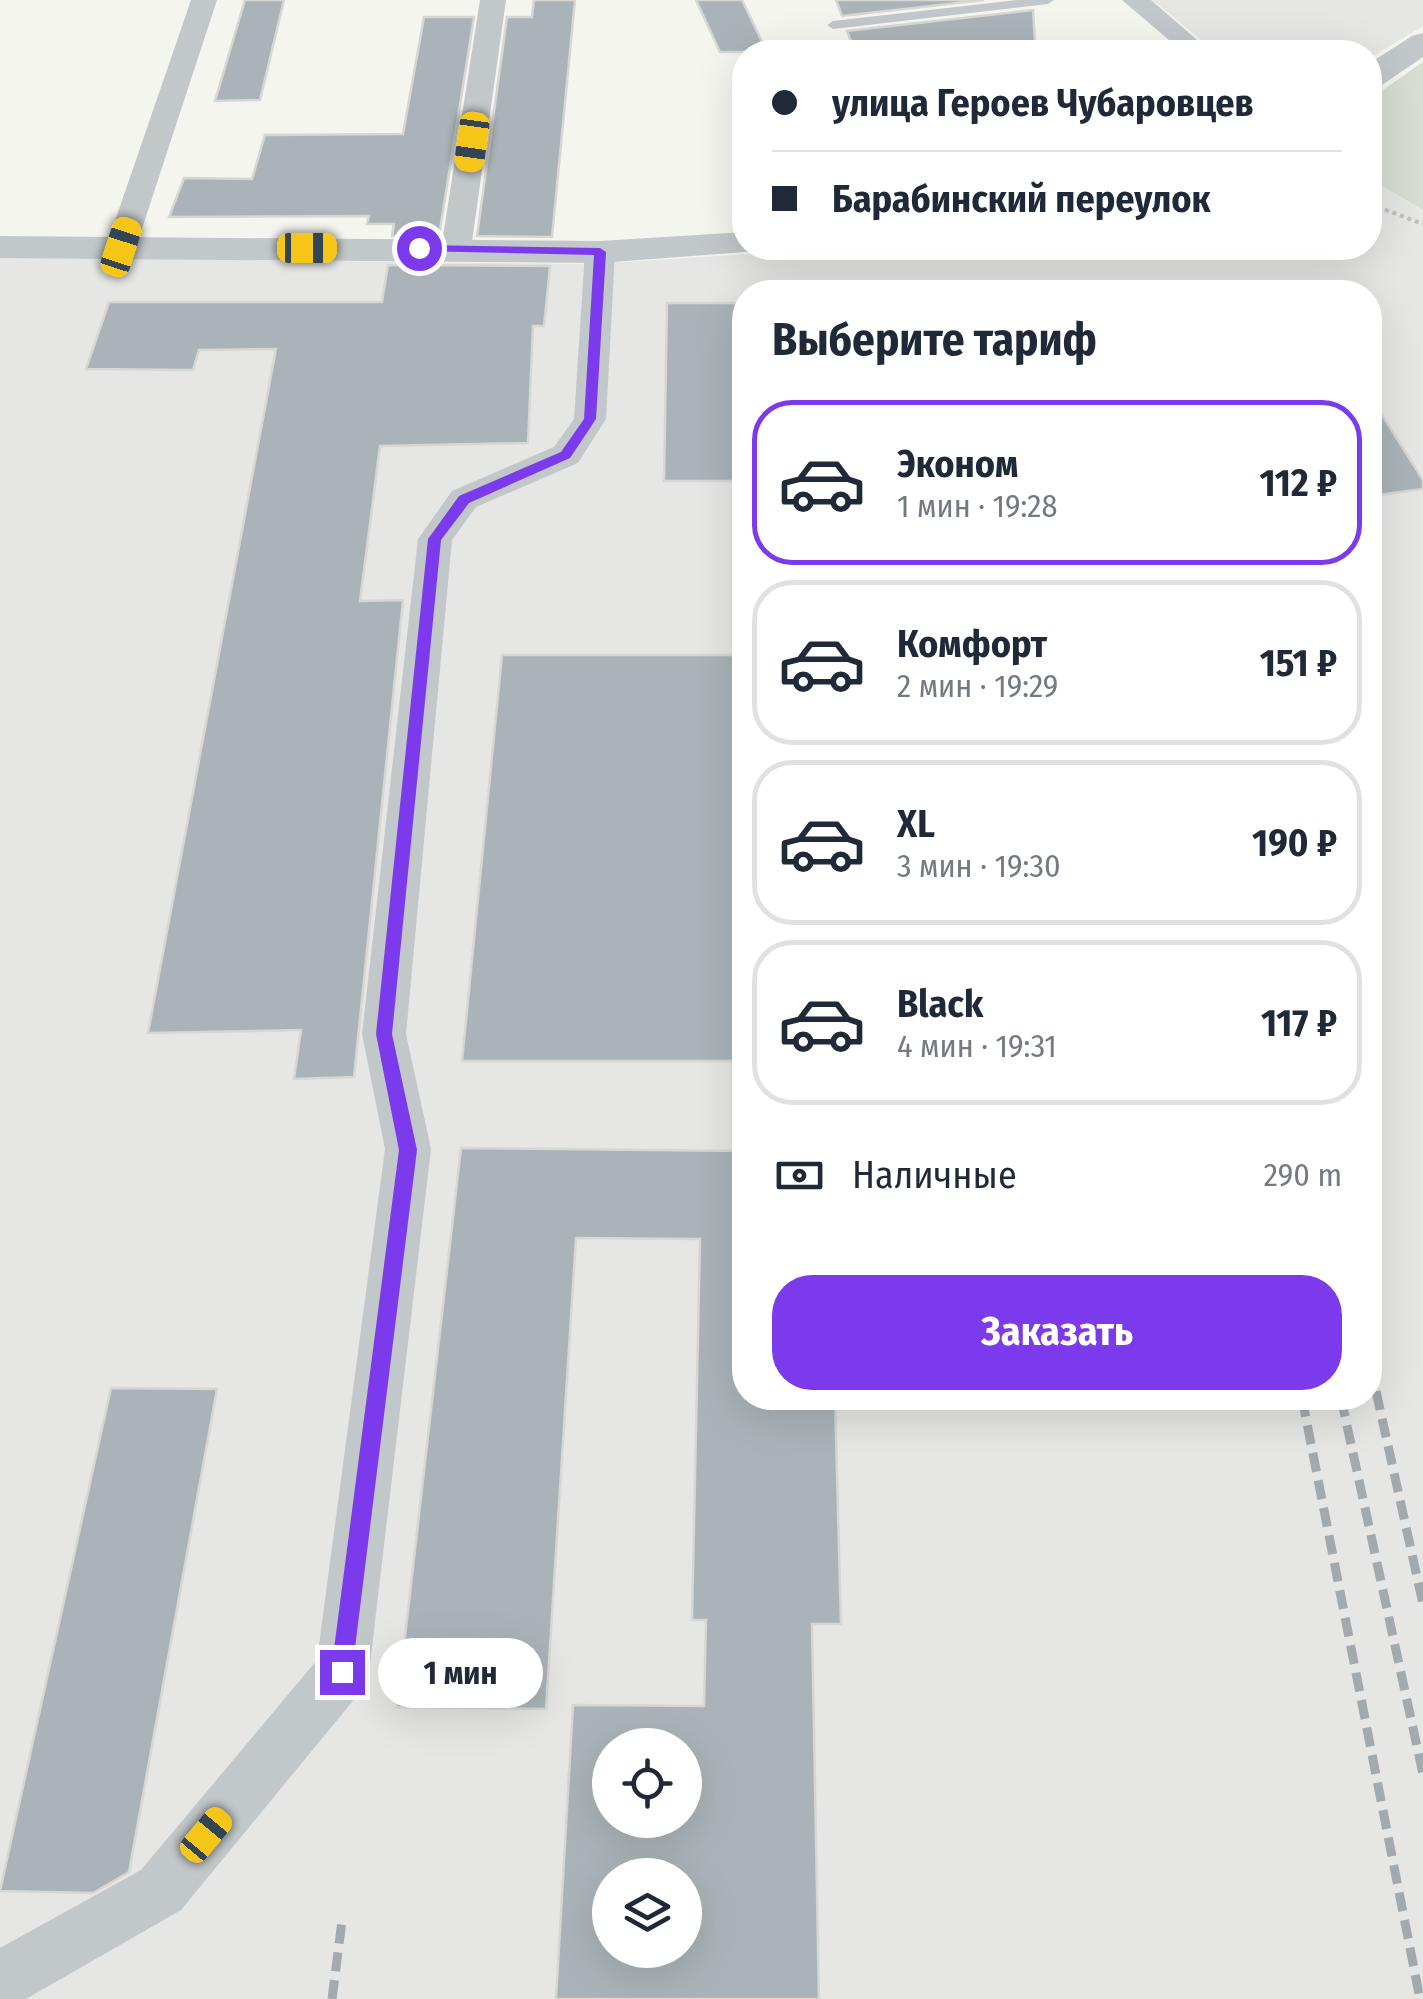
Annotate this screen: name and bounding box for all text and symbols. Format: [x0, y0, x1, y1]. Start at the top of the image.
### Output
text: улица Героев Чубаровцев [832, 80, 1254, 126]
car [453, 110, 491, 174]
text: Барабинский переулок [832, 176, 1211, 222]
car [97, 214, 145, 280]
route start [397, 226, 442, 271]
car [277, 233, 337, 263]
text: Выберите тариф [772, 313, 1097, 367]
icon: car [777, 438, 867, 528]
text: Эконом [897, 441, 1018, 487]
text: 112 ₽ [1259, 460, 1337, 506]
text: 1 мин · 19:28 [897, 487, 1057, 525]
icon: car [777, 618, 867, 708]
text: Комфорт [897, 621, 1047, 667]
text: 151 ₽ [1260, 640, 1337, 686]
text: 2 мин · 19:29 [897, 667, 1058, 705]
icon: car [777, 798, 867, 888]
text: XL [897, 801, 935, 847]
text: 190 ₽ [1252, 820, 1337, 866]
text: 3 мин · 19:30 [897, 847, 1061, 885]
icon: car [777, 978, 867, 1068]
text: Black [897, 981, 983, 1027]
text: 117 ₽ [1261, 1000, 1337, 1046]
text: 4 мин · 19:31 [897, 1027, 1057, 1065]
icon: cash [772, 1148, 827, 1203]
text: Наличные [852, 1152, 1017, 1198]
text: 290 m [1264, 1156, 1342, 1194]
button: Заказать [772, 1275, 1342, 1390]
callout: 1 мин [377, 1637, 542, 1707]
route end [320, 1650, 365, 1695]
text: 1 мин [424, 1654, 497, 1692]
map controls [592, 1728, 702, 1968]
button: locate [592, 1728, 702, 1838]
car [175, 1802, 237, 1868]
button: layers [592, 1858, 702, 1968]

